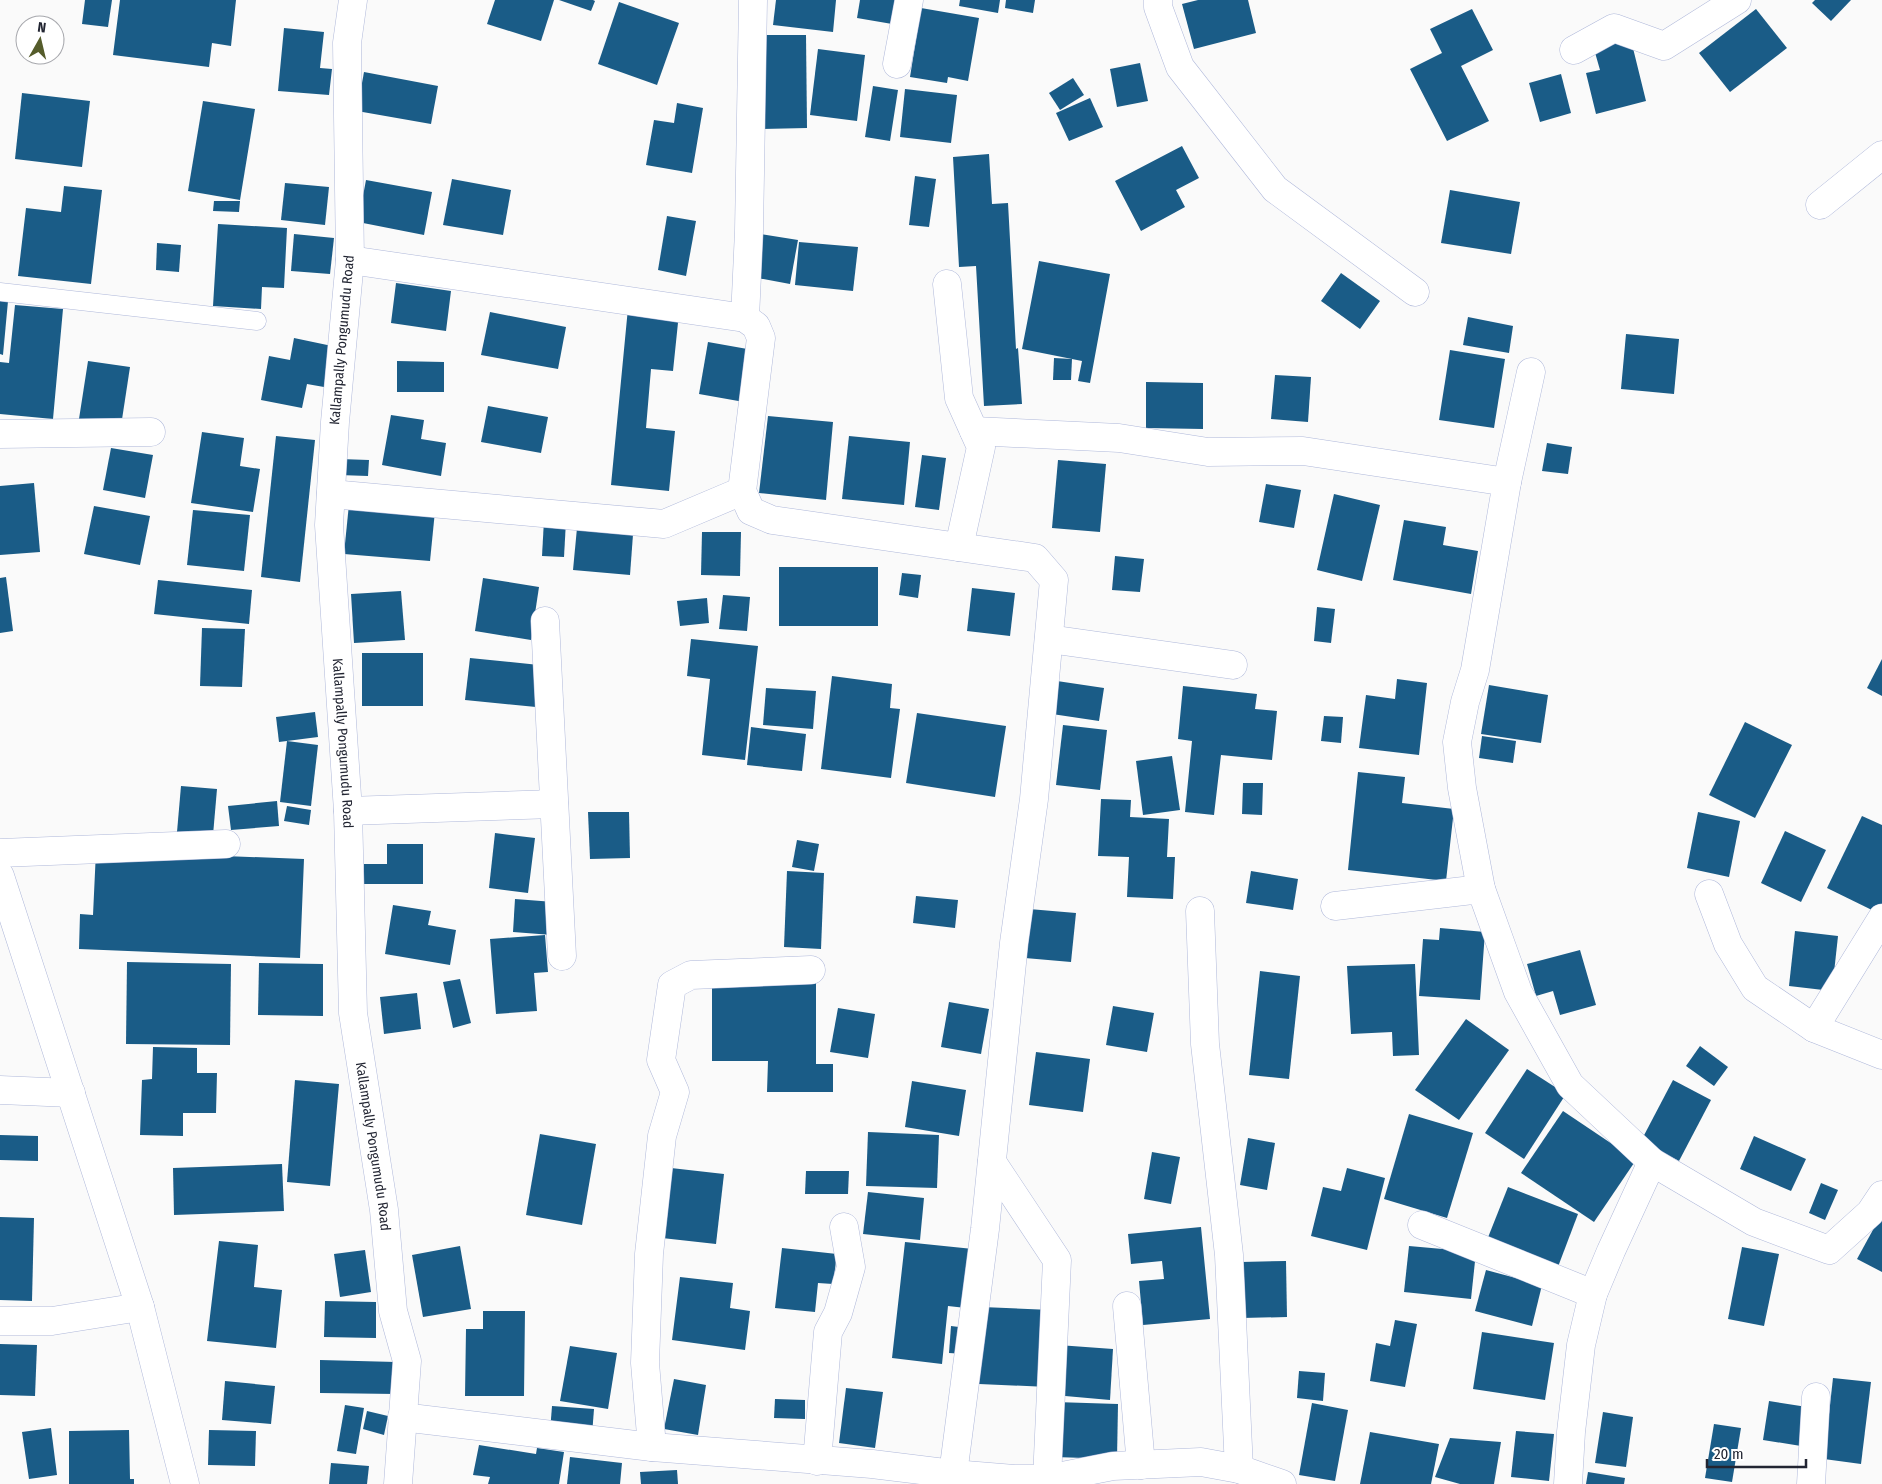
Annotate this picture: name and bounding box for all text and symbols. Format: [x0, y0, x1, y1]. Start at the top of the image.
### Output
north arrow [15, 15, 65, 65]
text: N [36, 19, 47, 37]
street label: Kallampally Pongumudu Road [326, 254, 358, 426]
street label: Kallampally Pongumudu Road [329, 657, 357, 829]
street label: Kallampally Pongumudu Road [352, 1061, 394, 1232]
scale bar [1707, 1436, 1806, 1468]
text: 20 m [1714, 1445, 1744, 1463]

